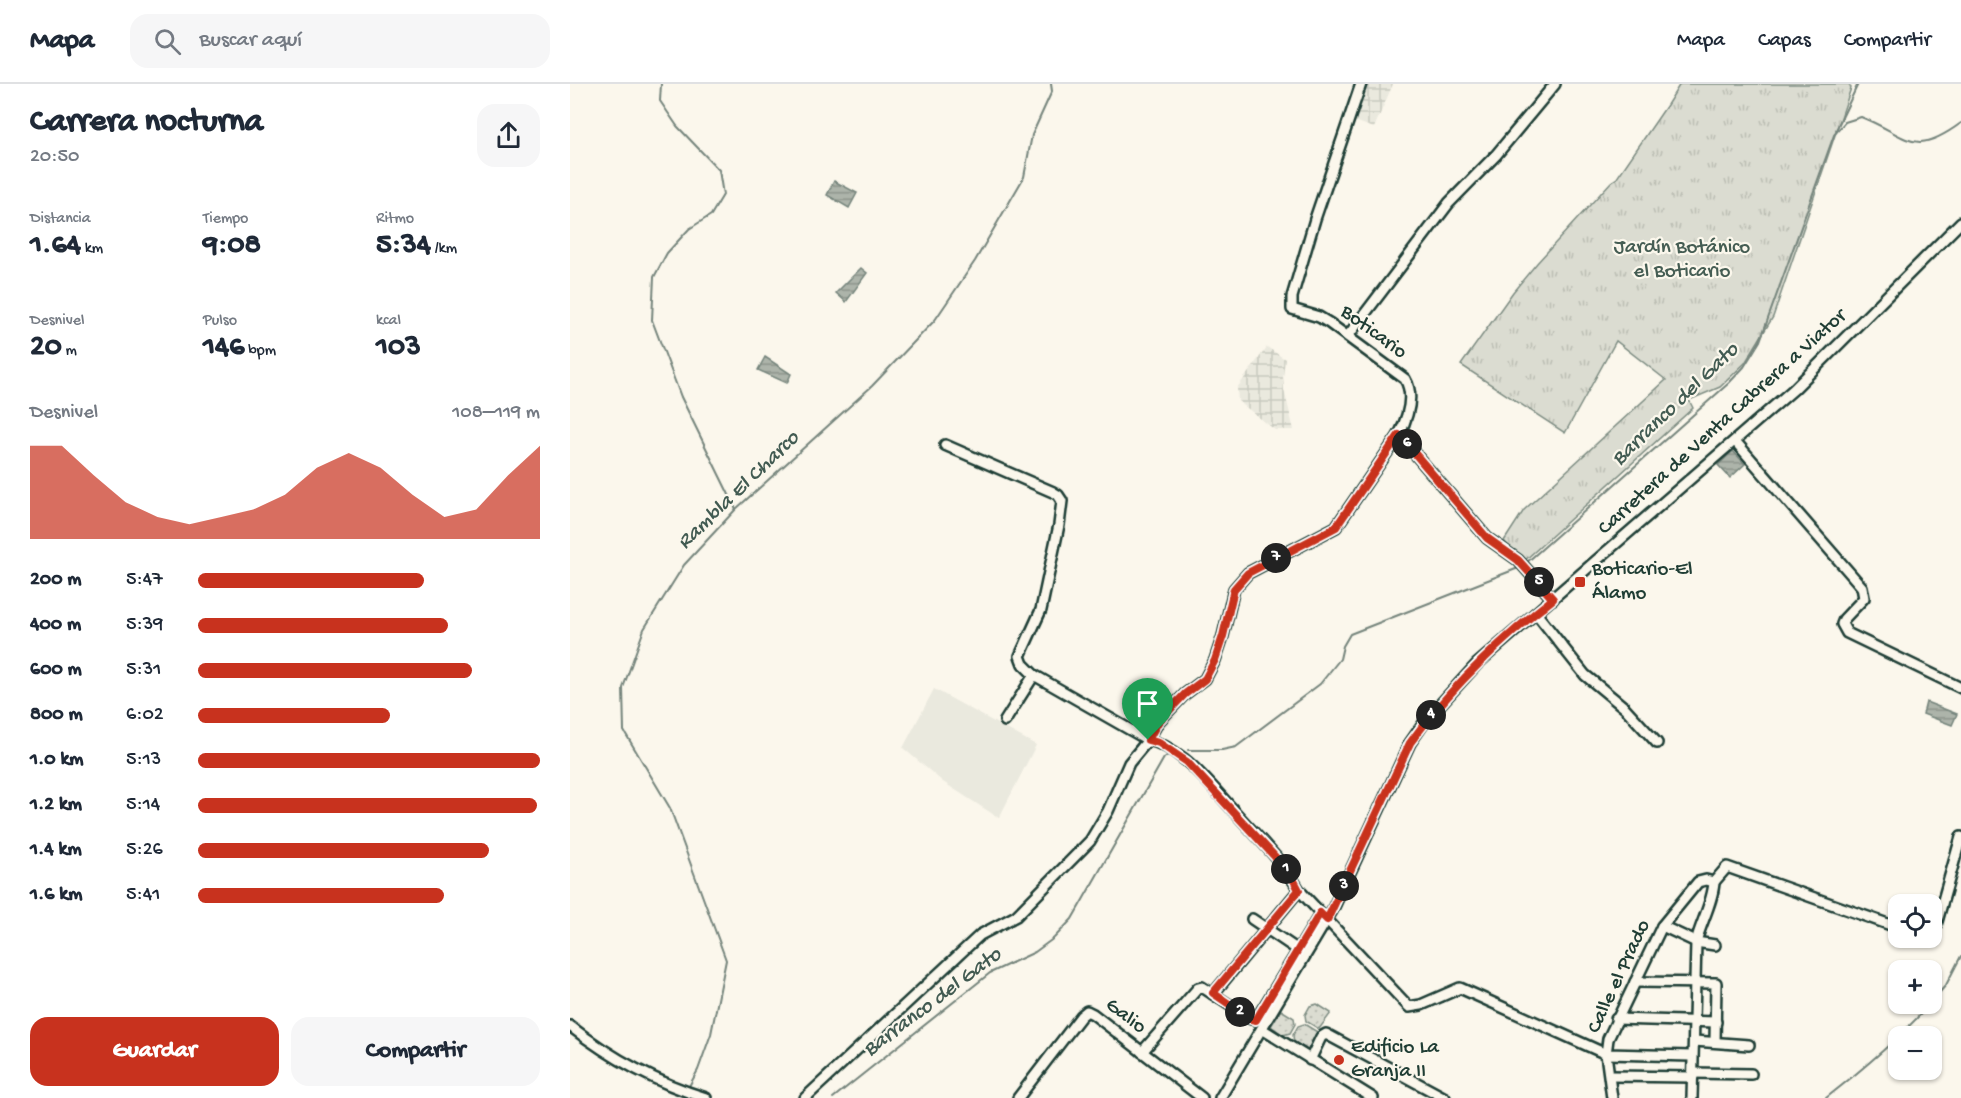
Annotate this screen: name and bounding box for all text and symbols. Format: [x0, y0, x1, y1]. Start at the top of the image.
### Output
search box [130, 14, 550, 68]
text: Mapa [30, 25, 94, 58]
icon: search [151, 25, 184, 58]
text: Buscar aquí [199, 28, 302, 54]
text: Mapa [1677, 29, 1725, 54]
text: Capas [1758, 29, 1811, 54]
text: Compartir [1844, 29, 1931, 54]
text: Carrera nocturna [30, 104, 263, 142]
button: share [477, 104, 540, 167]
text: 20:50 [30, 146, 79, 169]
text: Distancia [30, 210, 91, 229]
text: Tiempo [203, 210, 248, 229]
text: Ritmo [376, 210, 414, 229]
text: 1.64 [30, 229, 81, 264]
text: 9:08 [203, 229, 261, 264]
text: 5:34 [376, 229, 431, 264]
park label: Jardín Botánico el Boticario [1614, 236, 1750, 285]
text: km [81, 240, 103, 259]
text: /km [431, 240, 457, 259]
street label: Boticario [1334, 300, 1411, 366]
street label: Carretera de Venta Cabrera a Viator [1594, 304, 1854, 541]
text: Desnivel [30, 312, 84, 331]
text: Pulso [203, 312, 237, 331]
text: kcal [376, 312, 401, 331]
text: 20 [30, 331, 62, 366]
text: 146 [203, 331, 245, 366]
text: 103 [376, 331, 421, 366]
water label: Barranco del Gato [1607, 337, 1746, 472]
text: m [62, 342, 77, 361]
text: bpm [245, 342, 276, 361]
text: Desnivel [30, 402, 98, 425]
text: 108–119 m [452, 402, 540, 425]
water label: Rambla El Charco [673, 425, 807, 556]
pin: 6 [1392, 429, 1422, 459]
text: 6 [1403, 434, 1411, 453]
pin: 7 [1261, 543, 1291, 573]
text: 7 [1272, 548, 1280, 567]
place label: Boticario-El Álamo [1591, 558, 1693, 607]
pin: 5 [1524, 567, 1554, 597]
text: 200 m [30, 569, 81, 592]
text: 5:47 [126, 569, 163, 592]
text: 5 [1535, 572, 1543, 591]
marker: Boticario-El Álamo [1573, 575, 1587, 589]
text: 400 m [30, 614, 81, 637]
text: 5:39 [126, 614, 163, 637]
text: 600 m [30, 659, 82, 682]
text: 5:31 [126, 659, 161, 682]
pin [1122, 678, 1173, 740]
icon: arrive [1131, 687, 1164, 720]
pin: 4 [1416, 700, 1446, 730]
text: 800 m [30, 704, 83, 727]
text: 6:02 [126, 704, 164, 727]
text: 4 [1427, 705, 1435, 724]
text: 1.0 km [30, 749, 84, 772]
text: 5:13 [126, 749, 161, 772]
text: 1.2 km [30, 794, 82, 817]
text: 5:14 [126, 794, 160, 817]
text: 1.4 km [30, 839, 82, 862]
text: 5:26 [126, 839, 163, 862]
pin: 1 [1271, 854, 1301, 884]
text: 1 [1283, 859, 1289, 878]
pin: 3 [1329, 871, 1359, 901]
text: 3 [1340, 876, 1348, 895]
text: 1.6 km [30, 884, 82, 907]
text: 5:41 [126, 884, 160, 907]
map controls [1888, 894, 1942, 1080]
button: locate [1888, 894, 1942, 948]
street label: Calle el Prado [1583, 916, 1657, 1038]
water label: Barranco del Gato [859, 942, 1009, 1064]
button: + [1888, 960, 1942, 1014]
street label: Galio [1100, 993, 1151, 1041]
pin: 2 [1225, 997, 1255, 1027]
text: 2 [1236, 1002, 1244, 1021]
button: Guardar [30, 1017, 279, 1086]
button: Compartir [291, 1017, 540, 1086]
button: − [1888, 1026, 1942, 1080]
place label: Edificio La Granja II [1351, 1036, 1440, 1085]
marker: Edificio La Granja II [1332, 1053, 1346, 1067]

